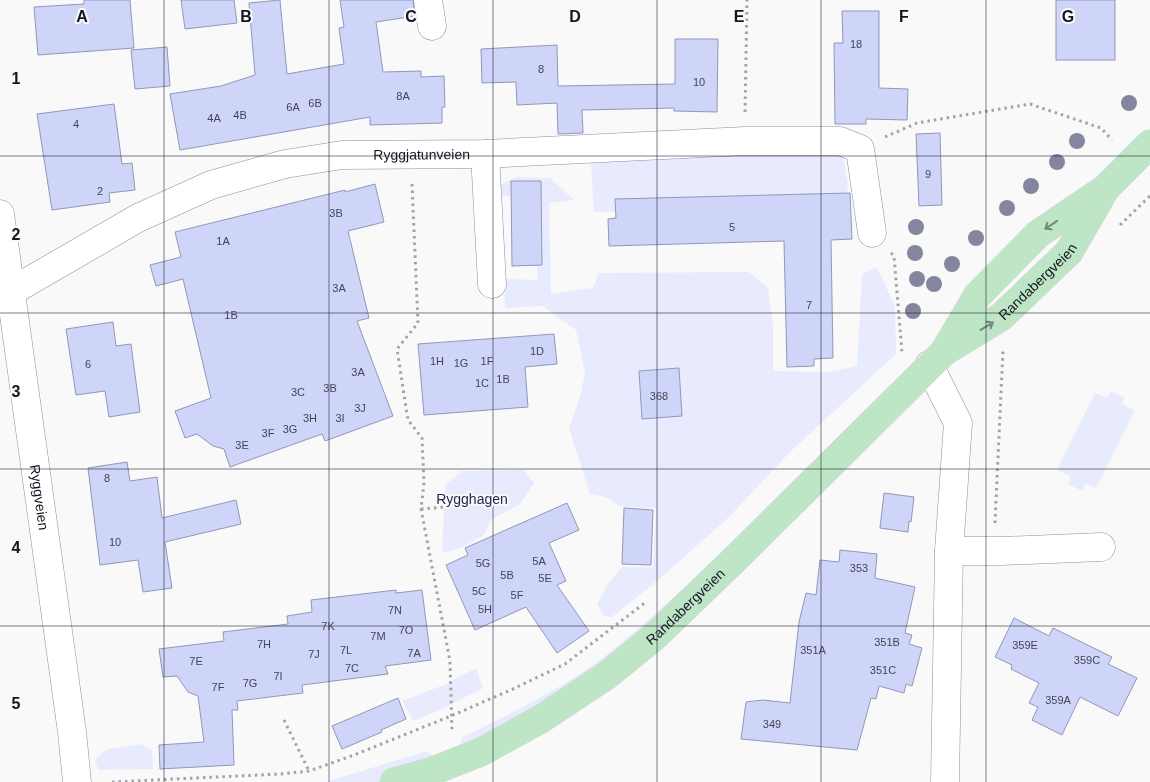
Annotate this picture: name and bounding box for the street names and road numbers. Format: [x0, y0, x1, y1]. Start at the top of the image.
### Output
street label: Ryggjatunveien [373, 146, 470, 163]
street label: Randabergveien [995, 241, 1080, 323]
street label: Ryggveien [27, 463, 52, 531]
street label: Randabergveien [643, 565, 728, 648]

